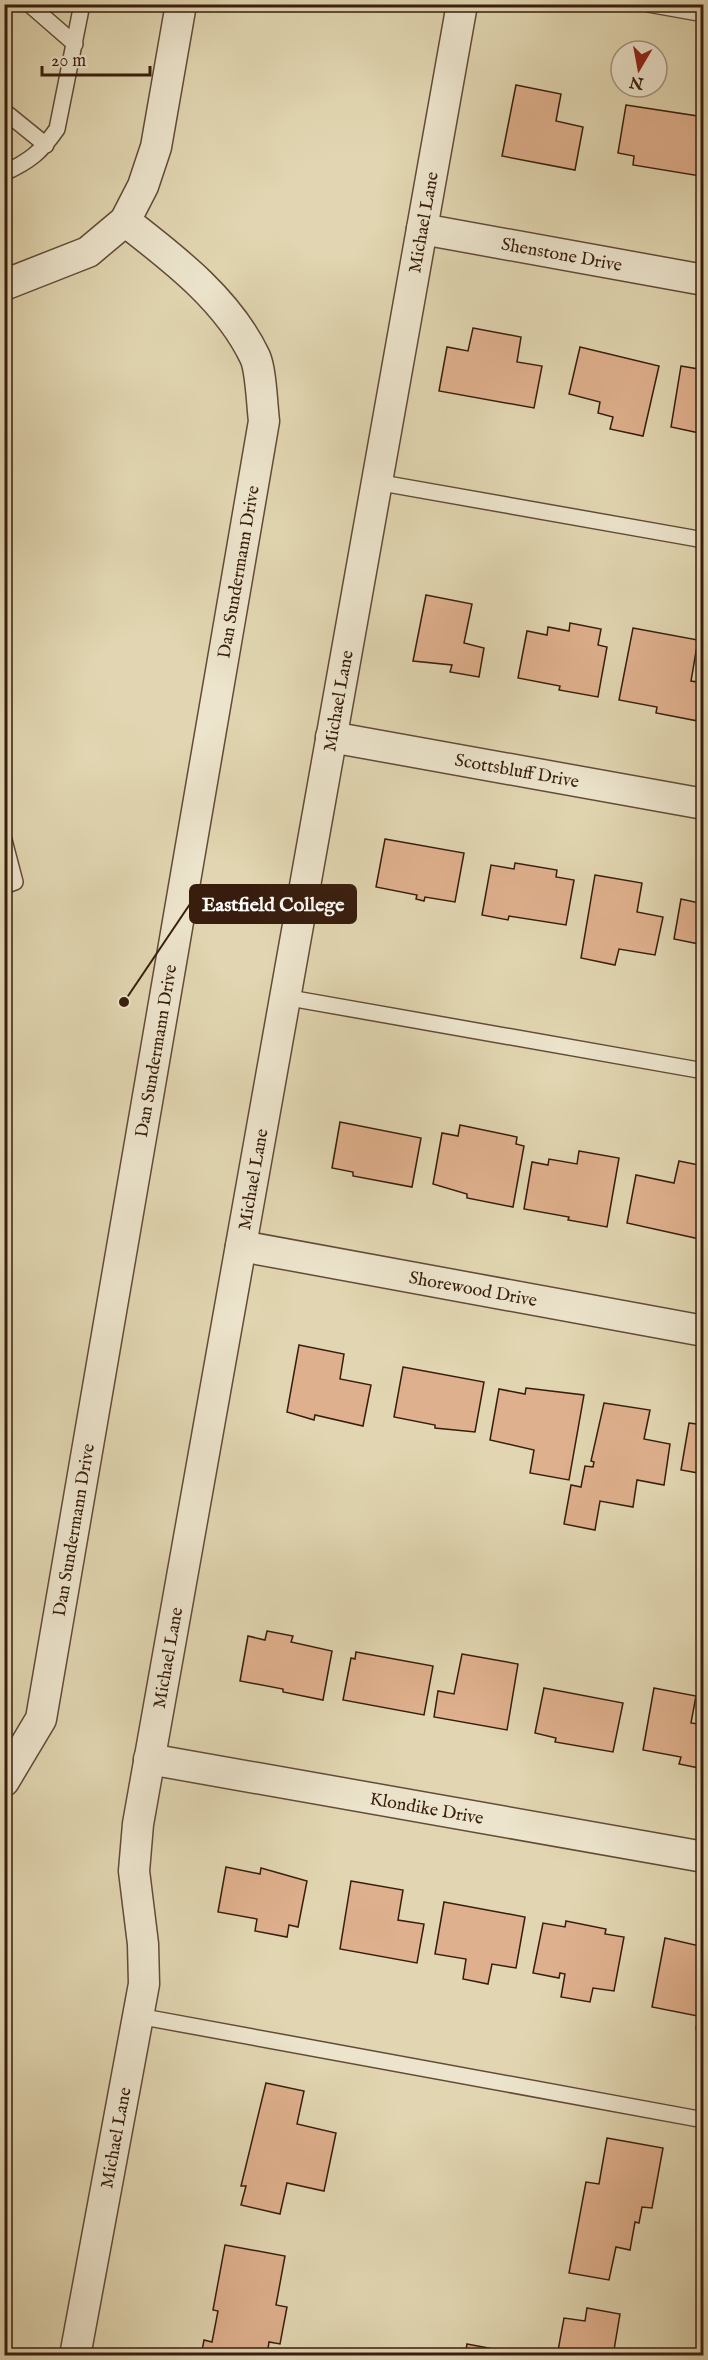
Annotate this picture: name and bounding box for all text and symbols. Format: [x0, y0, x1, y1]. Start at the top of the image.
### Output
scale bar [42, 39, 150, 77]
north arrow [609, 39, 669, 99]
text: 20 m [51, 50, 86, 73]
text: N [628, 71, 646, 93]
street label: Michael Lane [404, 170, 445, 275]
street label: Shenstone Drive [499, 234, 624, 278]
street label: Dan Sundermann Drive [213, 484, 266, 661]
street label: Michael Lane [319, 649, 360, 753]
street label: Scottsbluff Drive [453, 749, 581, 794]
callout: Eastfield College [190, 885, 356, 923]
text: Eastfield College [202, 893, 345, 918]
street label: Dan Sundermann Drive [131, 963, 183, 1140]
street label: Michael Lane [234, 1127, 275, 1232]
street label: Shorewood Drive [407, 1267, 539, 1313]
street label: Dan Sundermann Drive [49, 1442, 101, 1619]
street label: Michael Lane [149, 1606, 189, 1710]
street label: Klondike Drive [368, 1788, 485, 1831]
street label: Michael Lane [96, 2086, 138, 2190]

